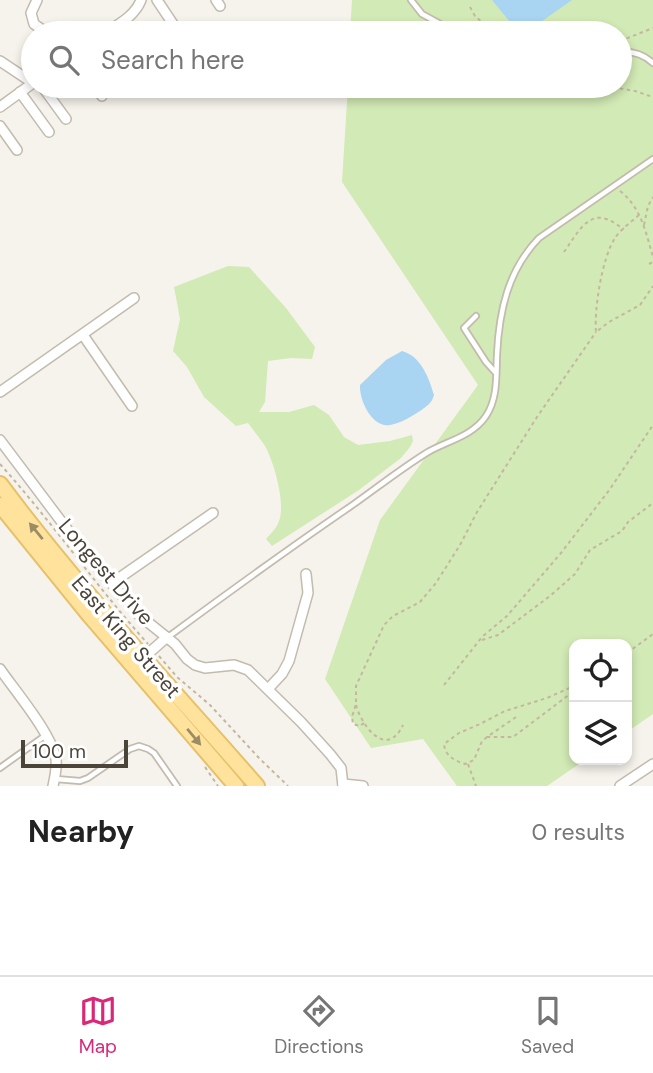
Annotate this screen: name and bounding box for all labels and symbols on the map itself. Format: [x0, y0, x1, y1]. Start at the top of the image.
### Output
street label: Longest Drive [52, 513, 160, 631]
one-way arrow [29, 523, 44, 540]
street label: East King Street [65, 570, 187, 704]
one-way arrow [186, 728, 201, 745]
scale bar [21, 737, 128, 769]

